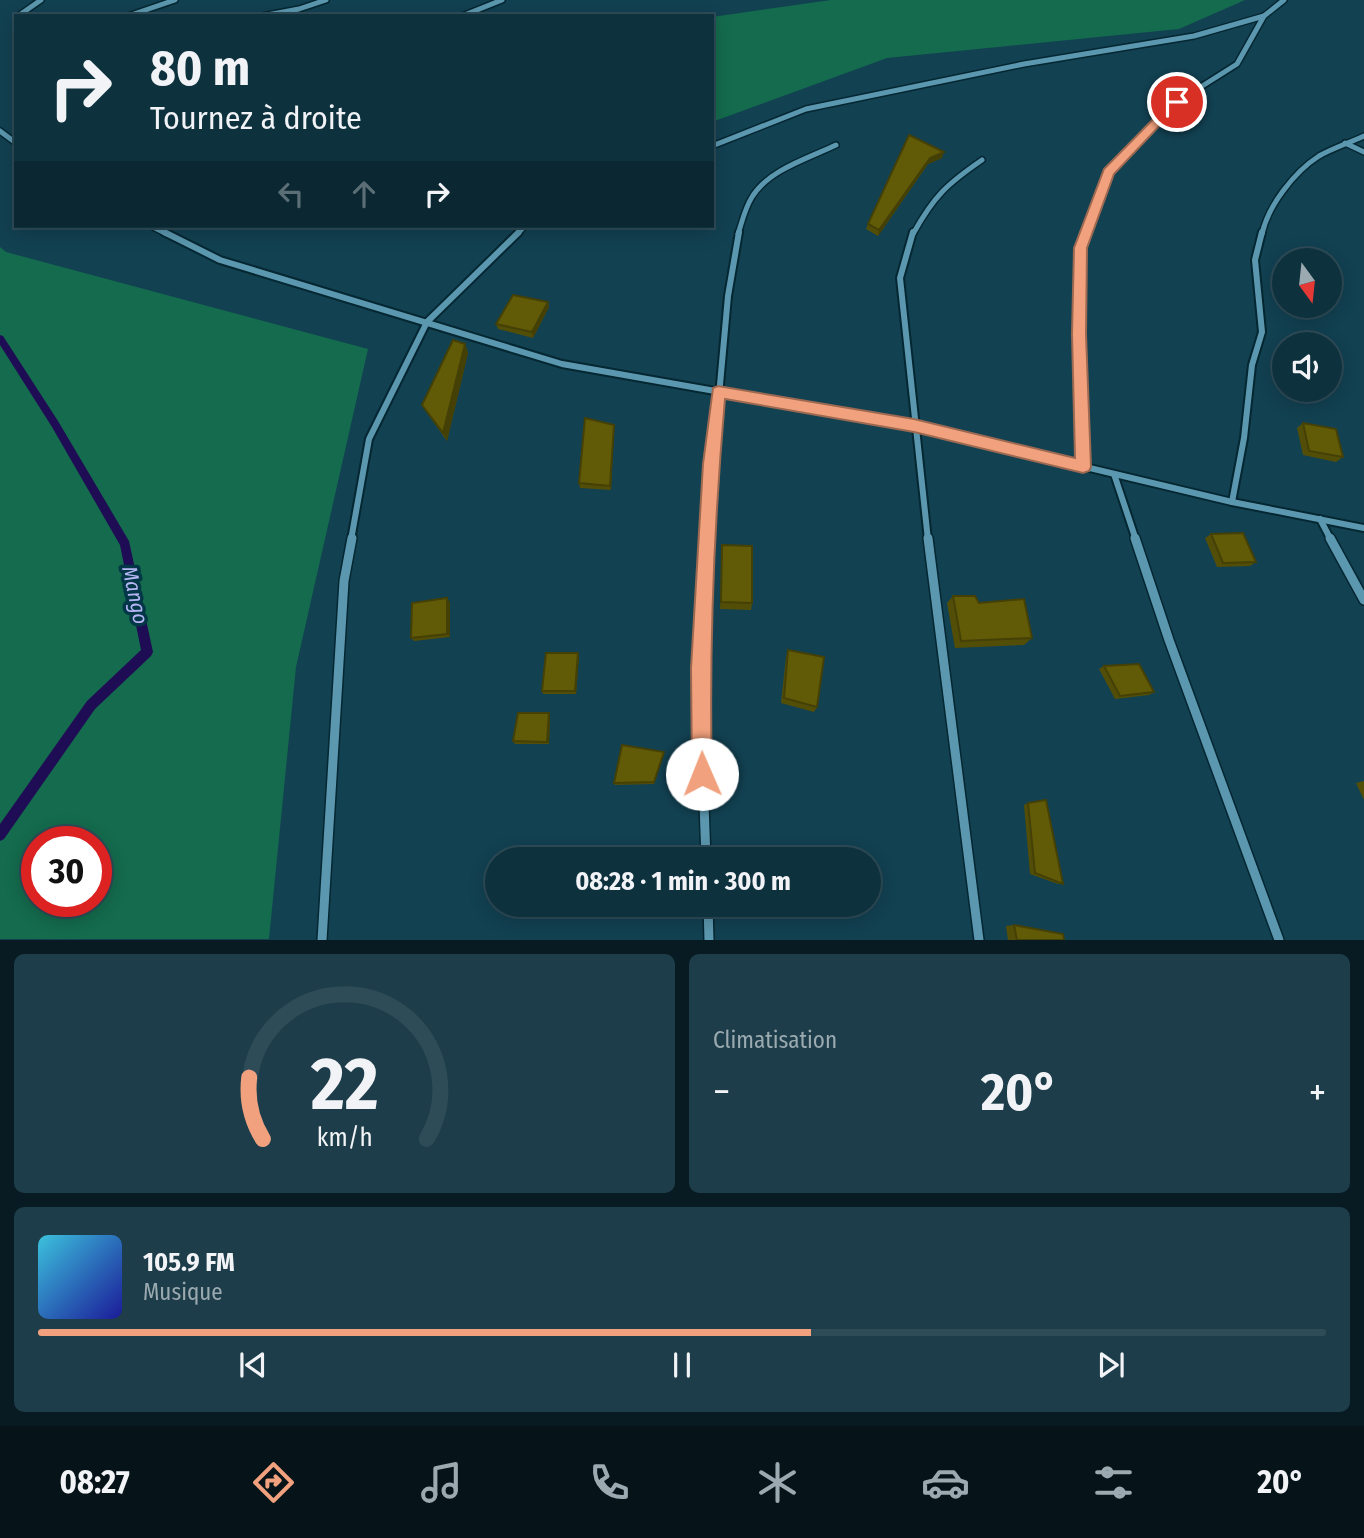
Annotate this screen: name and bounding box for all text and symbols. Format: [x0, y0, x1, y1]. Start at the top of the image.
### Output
text: 80 m [150, 39, 250, 98]
icon: right [35, 42, 126, 133]
pin [1147, 72, 1207, 132]
icon: arrive [1158, 83, 1196, 121]
text: Tournez à droite [150, 99, 362, 137]
icon: left [272, 175, 310, 213]
icon: ahead [345, 175, 383, 213]
icon: right [418, 175, 456, 213]
north arrow [1272, 248, 1342, 318]
map controls [1272, 248, 1342, 402]
button: sound [1272, 332, 1342, 402]
water label: Mango [116, 564, 154, 626]
position arrow [665, 737, 739, 811]
speed limit sign: 30 [21, 826, 112, 917]
text: 08:28 · 1 min · 300 m [575, 866, 791, 897]
text: Climatisation [713, 1026, 837, 1054]
text: 22 [310, 1042, 378, 1129]
text: 20° [981, 1061, 1058, 1124]
text: − [713, 1069, 730, 1115]
text: + [1309, 1069, 1326, 1115]
text: km/h [317, 1123, 372, 1153]
text: 105.9 FM [143, 1247, 235, 1278]
text: Musique [143, 1278, 223, 1306]
icon: previous [234, 1346, 272, 1384]
icon: pause [663, 1346, 701, 1384]
icon: next [1092, 1346, 1130, 1384]
icon: directions [249, 1458, 298, 1507]
icon: music [417, 1458, 466, 1507]
icon: phone [585, 1458, 634, 1507]
icon: climate [753, 1458, 802, 1507]
icon: car [921, 1458, 970, 1507]
icon: filters [1089, 1458, 1138, 1507]
text: 08:27 [60, 1463, 130, 1501]
text: 20° [1257, 1463, 1304, 1501]

